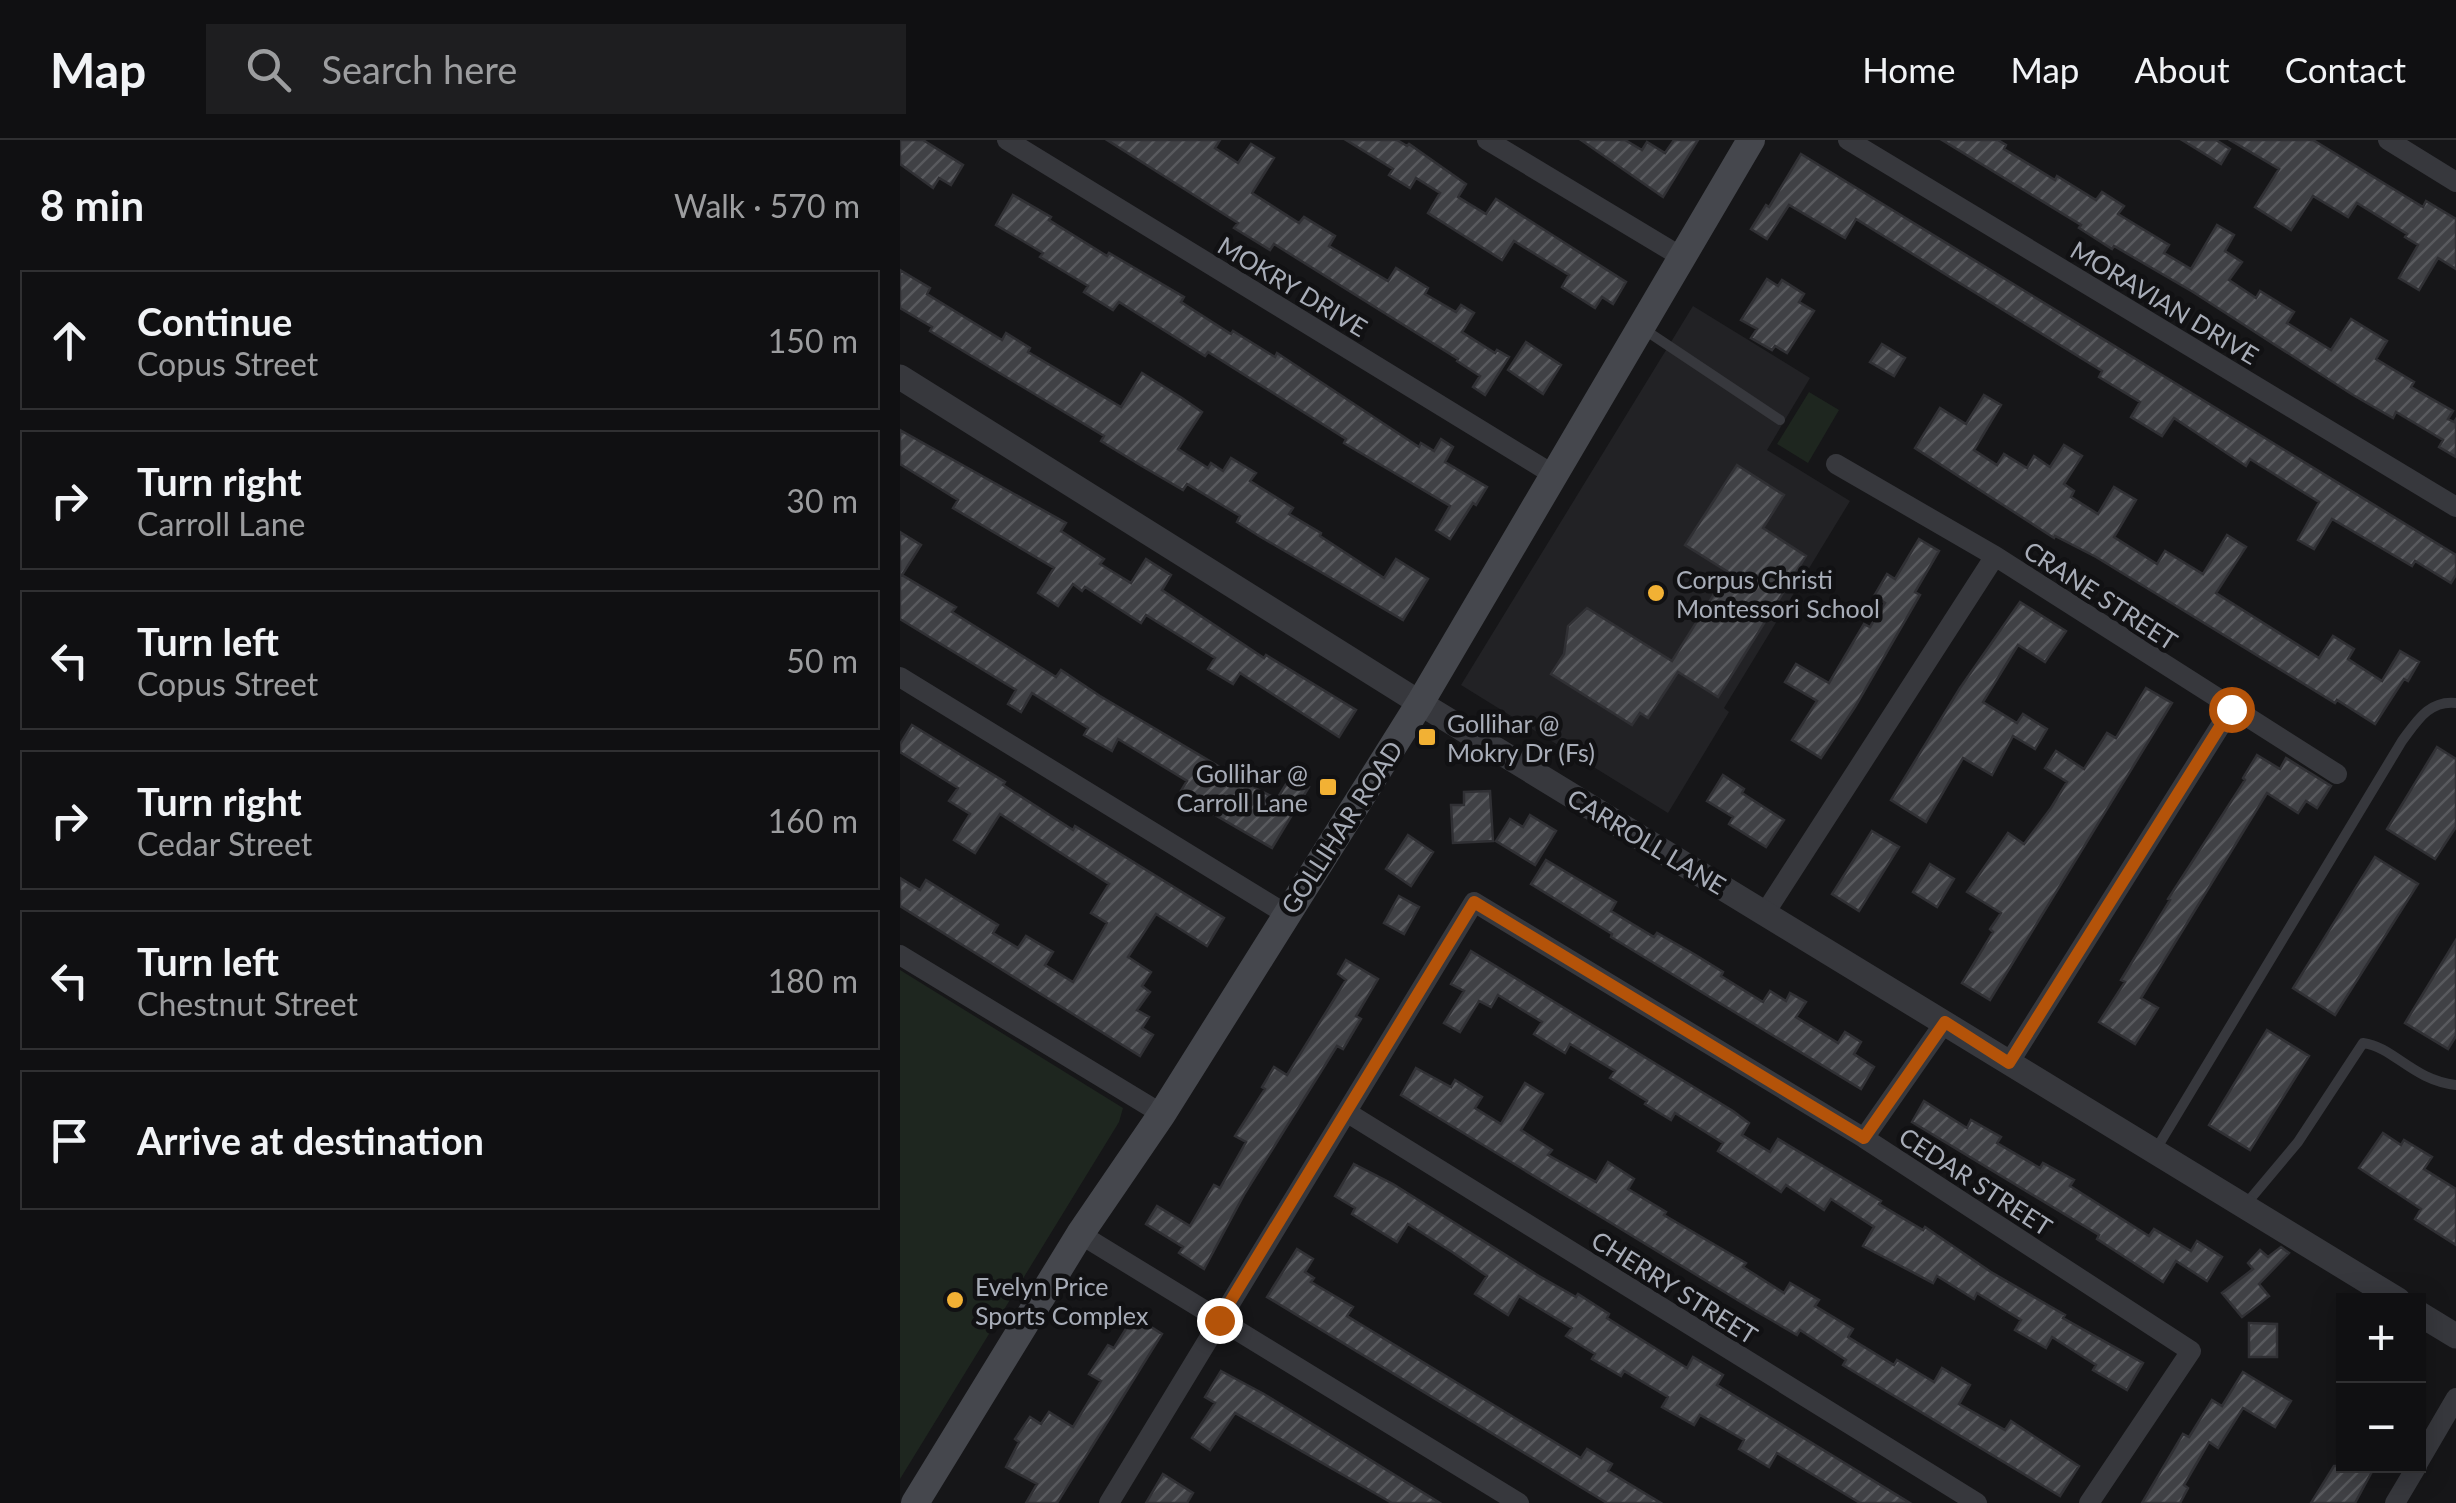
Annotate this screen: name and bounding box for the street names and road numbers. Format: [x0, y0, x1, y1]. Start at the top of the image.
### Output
street label: MOKRY DRIVE [1213, 230, 1373, 342]
street label: MORAVIAN DRIVE [2066, 234, 2264, 370]
street label: CRANE STREET [2019, 534, 2184, 656]
street label: GOLLIHAR ROAD [1274, 735, 1408, 919]
street label: CARROLL LANE [1562, 782, 1732, 900]
street label: CEDAR STREET [1894, 1120, 2058, 1242]
street label: CHERRY STREET [1587, 1224, 1763, 1350]

